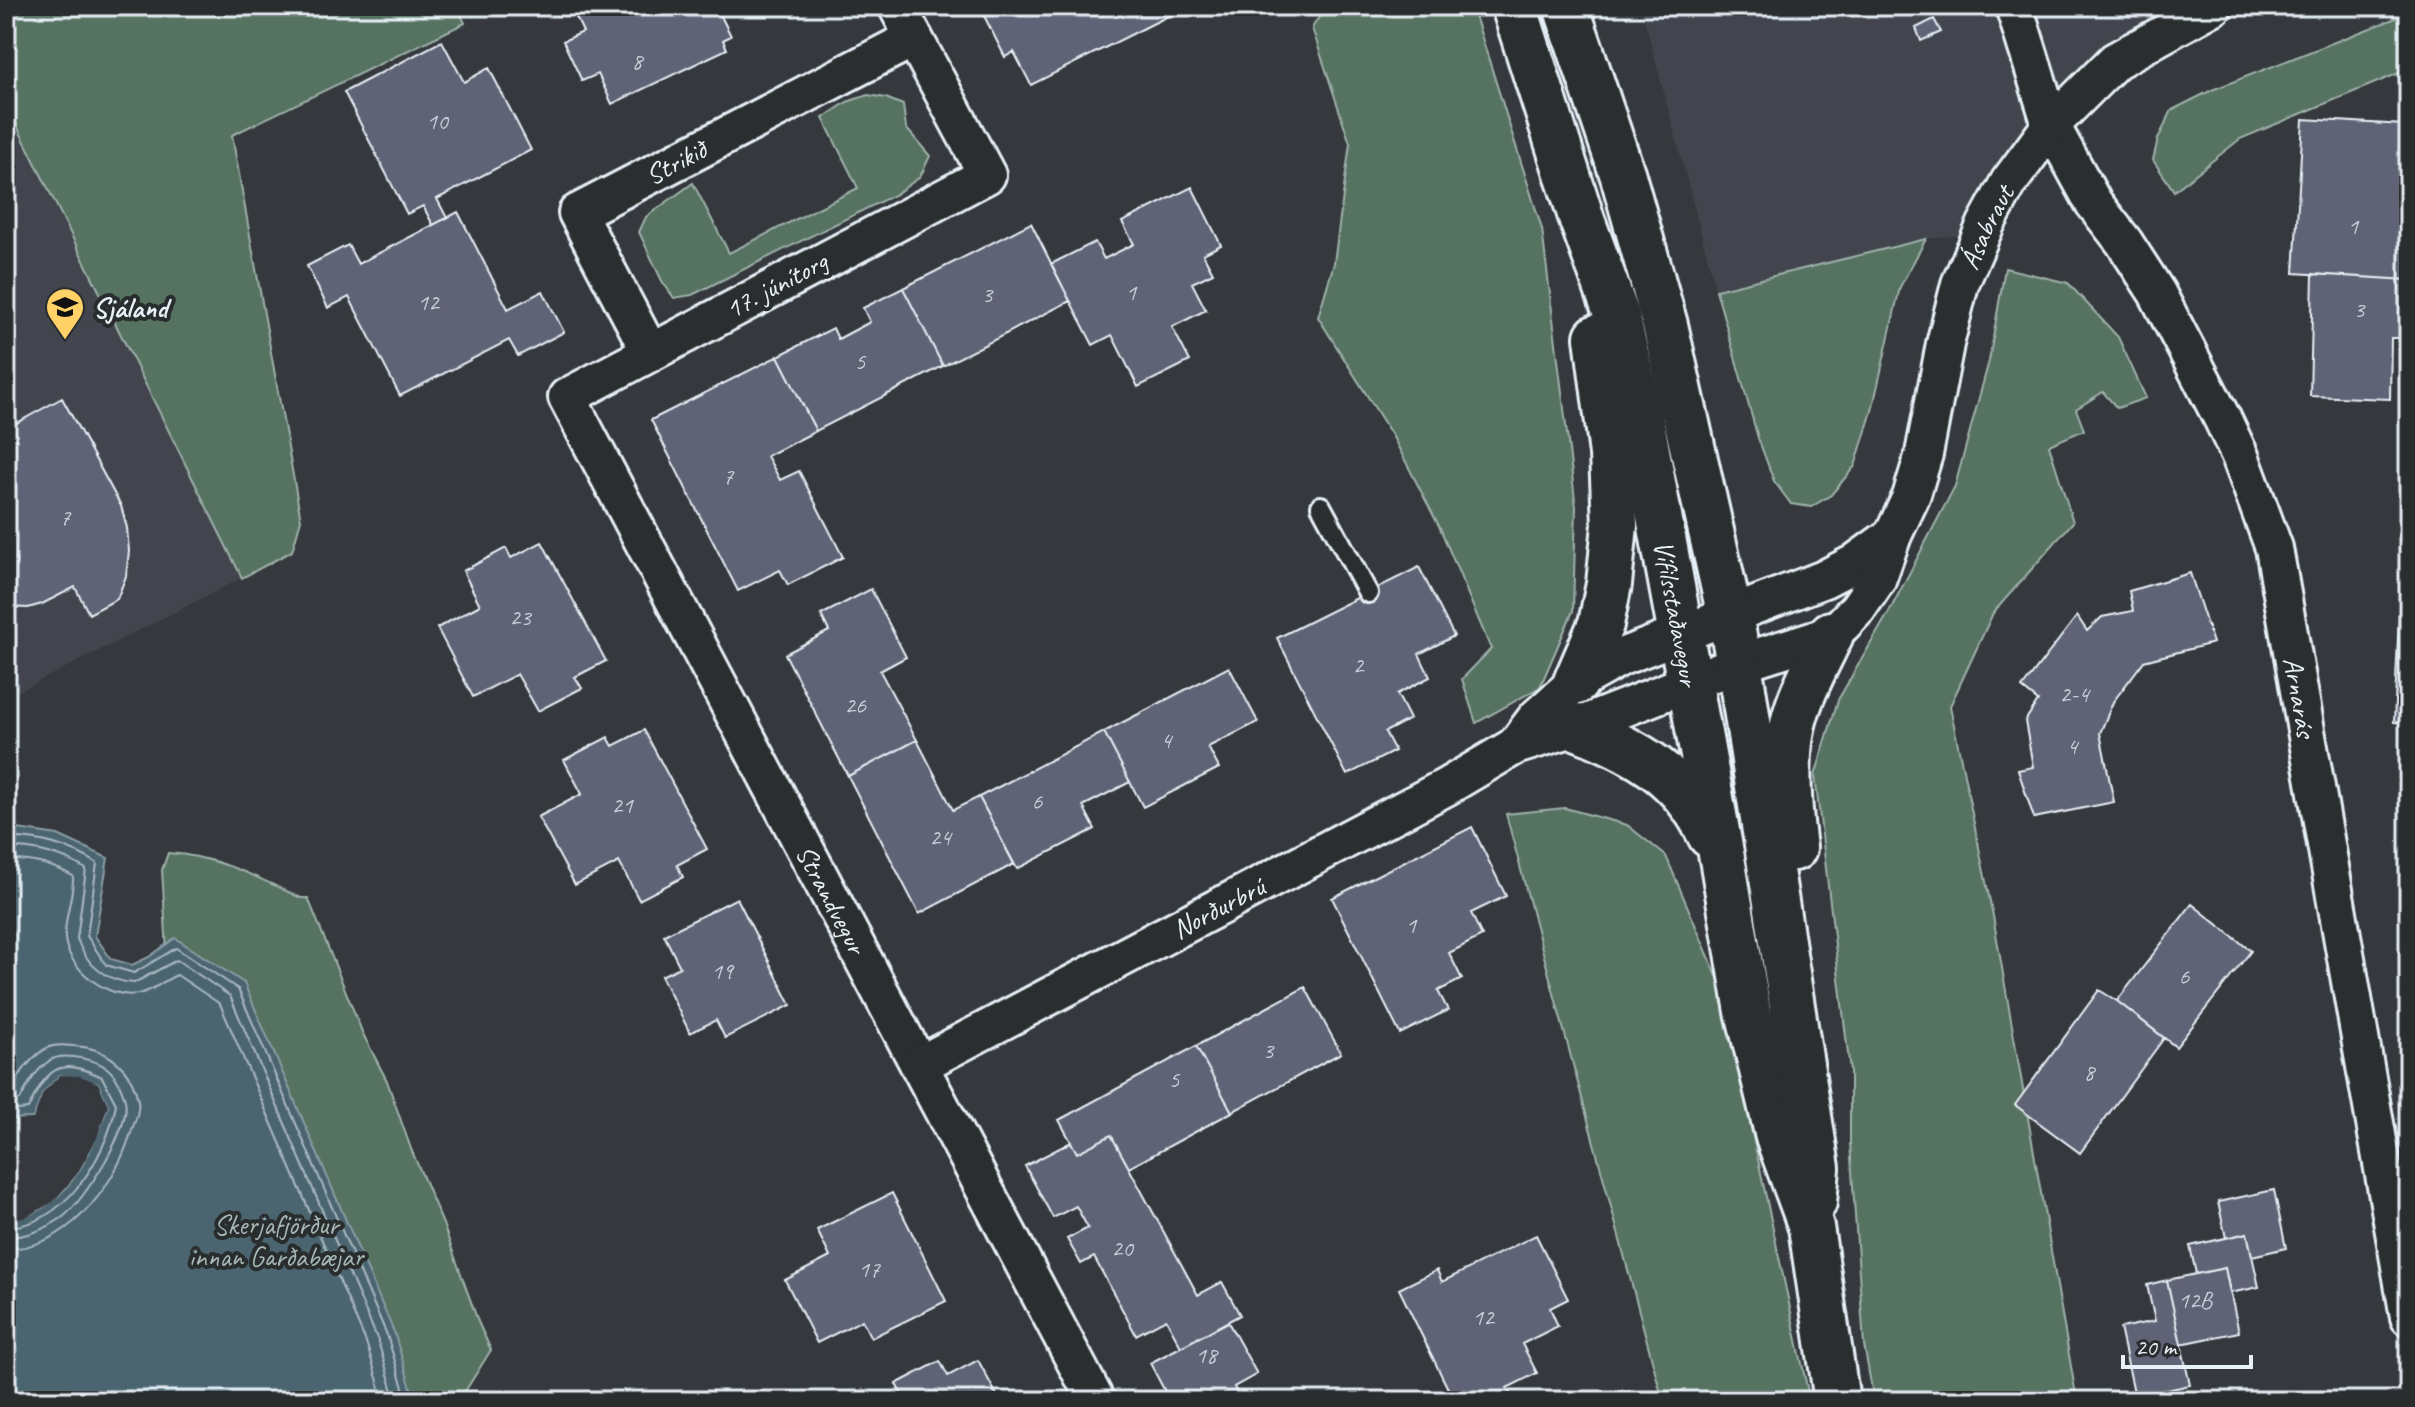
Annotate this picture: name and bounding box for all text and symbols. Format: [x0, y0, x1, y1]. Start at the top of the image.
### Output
house number: 8 [632, 46, 645, 76]
house number: 10 [426, 106, 450, 136]
street label: Strikið [639, 130, 716, 192]
street label: Ásabraut [1951, 177, 2023, 274]
house number: 1 [2348, 211, 2360, 241]
street label: 17. júnítorg [719, 243, 835, 326]
house number: 1 [1126, 277, 1138, 307]
house number: 3 [982, 279, 995, 309]
school or university icon: Sjáland [44, 286, 86, 341]
house number: 12 [417, 287, 441, 317]
place label: Sjáland [93, 290, 172, 325]
house number: 3 [2354, 294, 2367, 324]
house number: 5 [855, 346, 867, 376]
house number: 7 [723, 461, 735, 491]
house number: 7 [60, 502, 72, 532]
street label: Vífilsstaðavegur [1646, 537, 1708, 691]
house number: 23 [509, 602, 533, 632]
house number: 2 [1353, 650, 1366, 680]
street label: Arnarás [2276, 654, 2325, 742]
house number: 2-4 [2059, 679, 2091, 709]
house number: 26 [844, 690, 867, 720]
house number: 4 [1161, 725, 1174, 755]
house number: 4 [2067, 731, 2080, 761]
house number: 6 [1032, 786, 1044, 816]
house number: 21 [611, 790, 634, 820]
house number: 24 [929, 822, 953, 852]
street label: Strandvegur [788, 839, 876, 962]
street label: Norðurbrú [1166, 867, 1273, 946]
house number: 1 [1406, 910, 1418, 940]
house number: 19 [711, 956, 735, 986]
house number: 6 [2179, 961, 2191, 991]
house number: 3 [1263, 1035, 1276, 1065]
house number: 8 [2084, 1057, 2097, 1087]
house number: 5 [1169, 1064, 1181, 1094]
park label: Skerjafjörður innan Garðabæjar [189, 1207, 365, 1274]
house number: 20 [1111, 1233, 1135, 1263]
house number: 17 [858, 1254, 881, 1284]
house number: 12B [2178, 1285, 2214, 1315]
house number: 12 [1472, 1302, 1496, 1332]
scale bar [2123, 1319, 2251, 1369]
text: 20 m [2135, 1332, 2178, 1362]
house number: 18 [1195, 1340, 1219, 1370]

